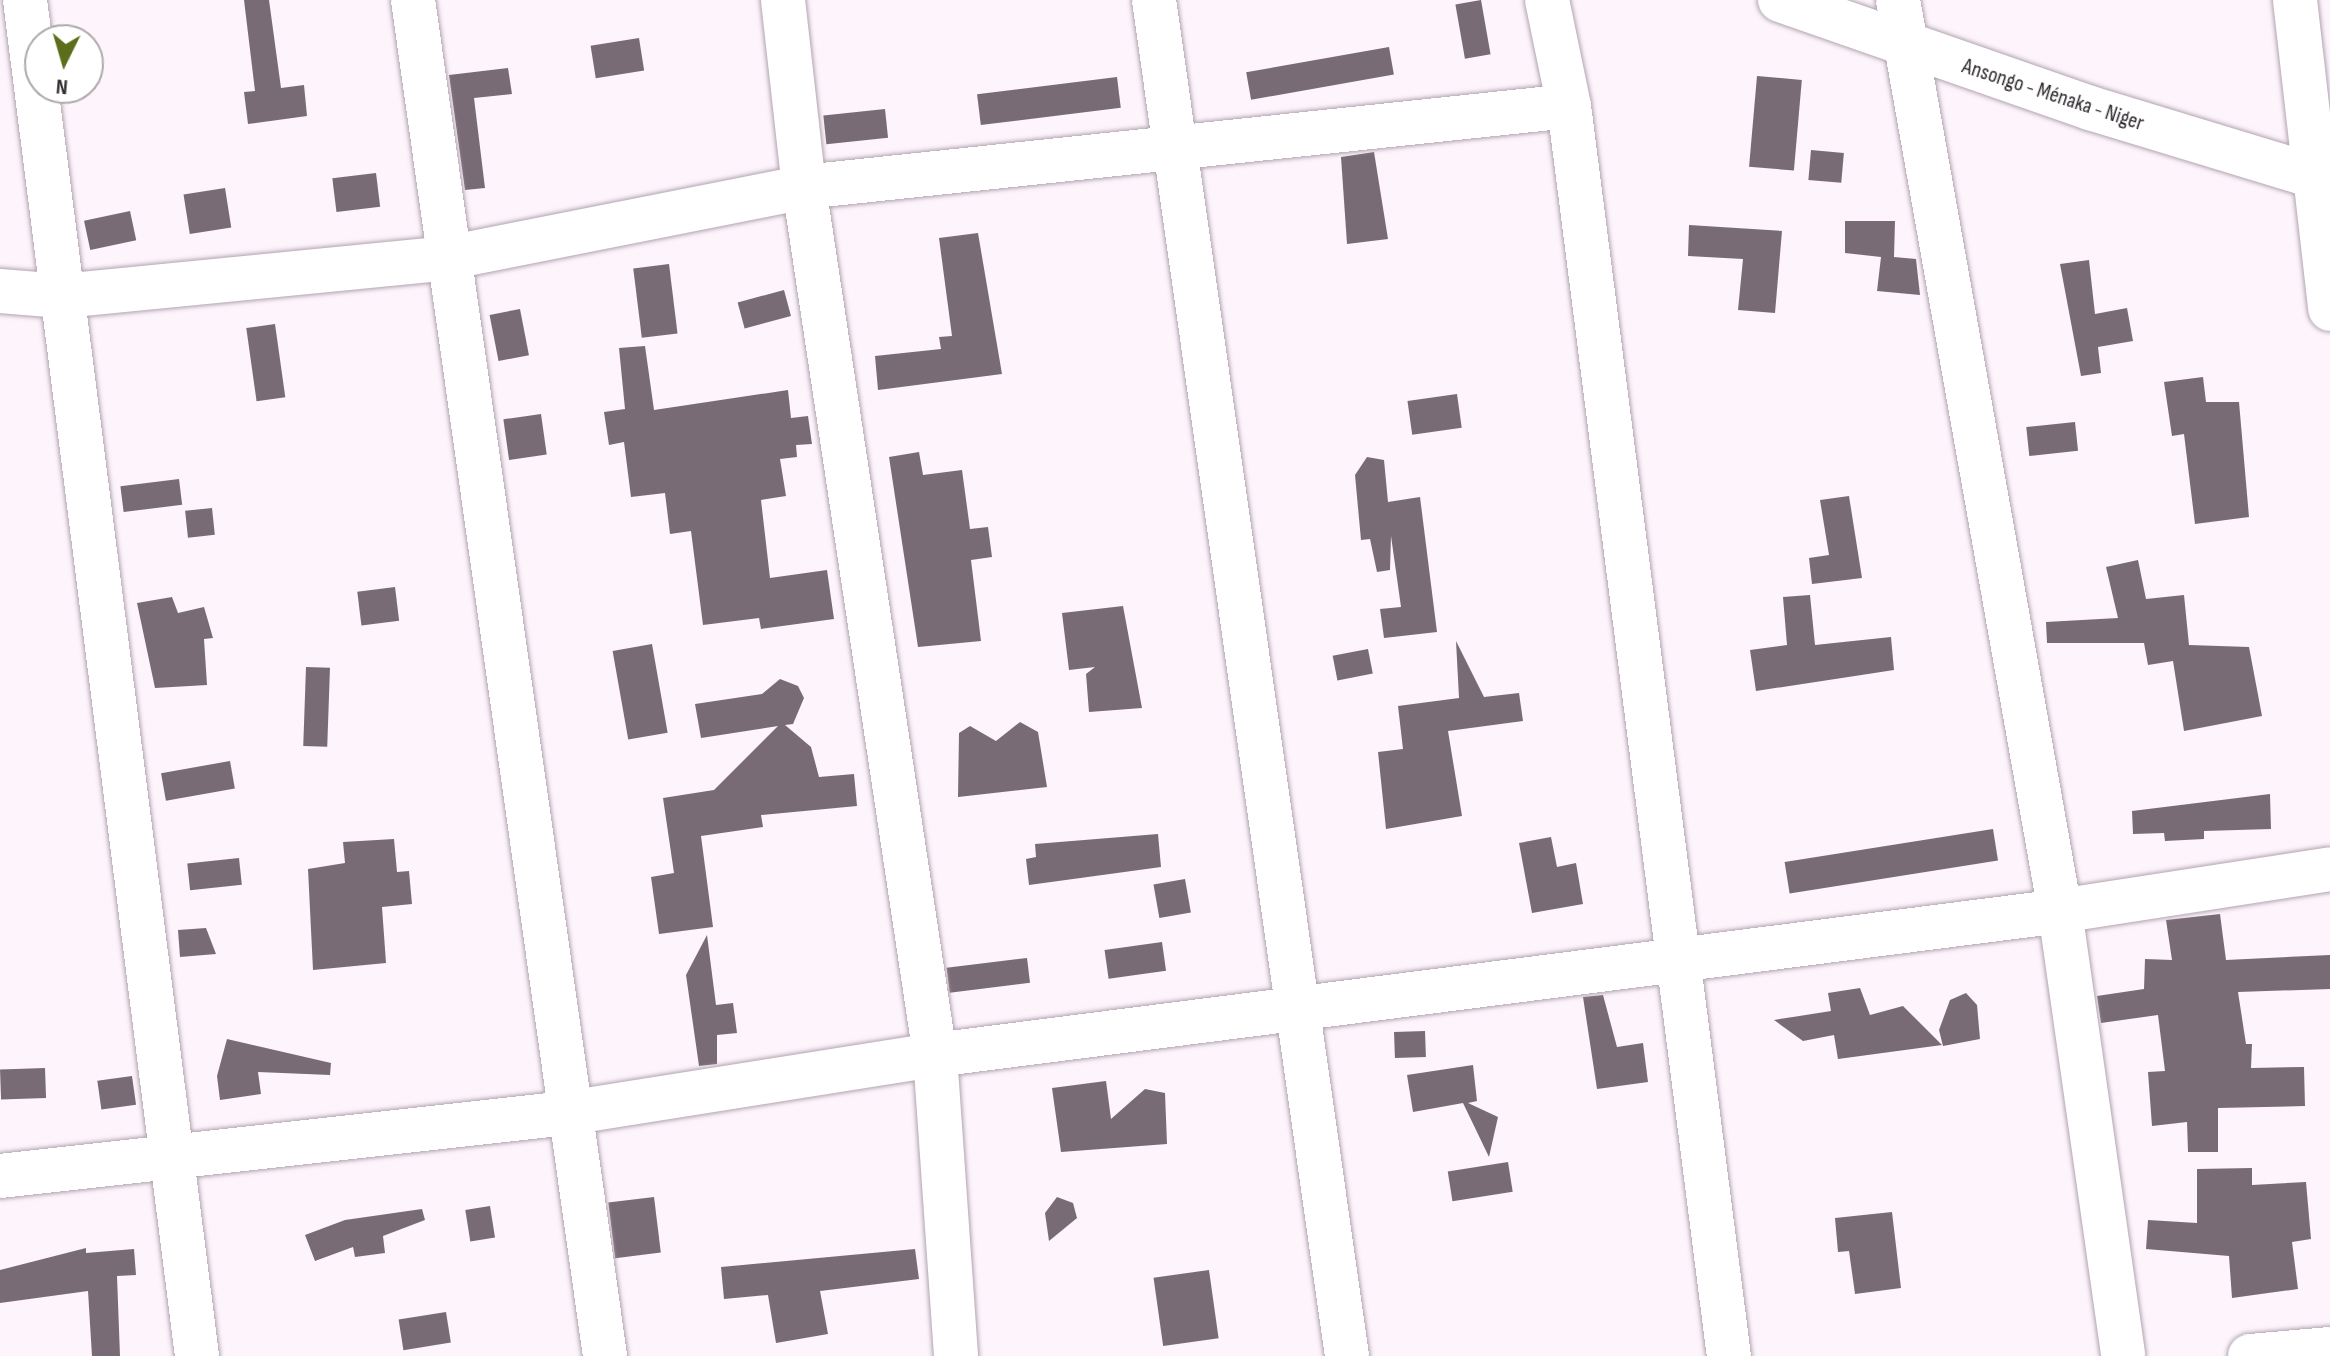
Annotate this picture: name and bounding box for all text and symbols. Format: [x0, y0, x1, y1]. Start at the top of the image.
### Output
north arrow [24, 24, 104, 104]
street label: Ansongo - Ménaka - Niger [1959, 53, 2147, 137]
text: N [55, 72, 69, 100]

